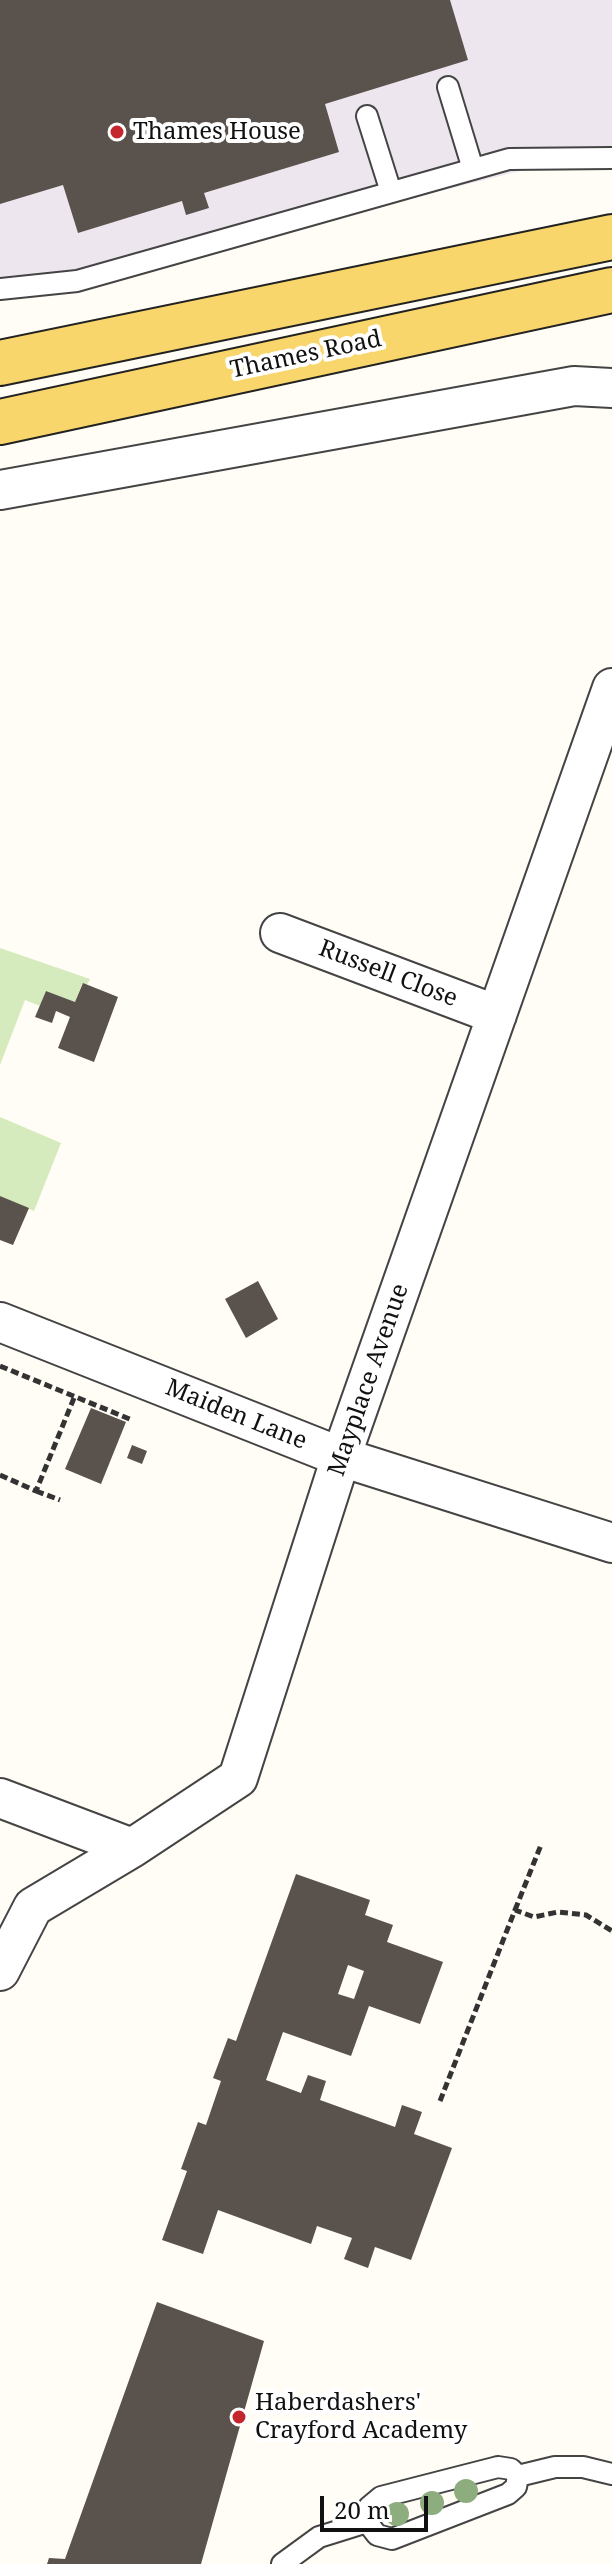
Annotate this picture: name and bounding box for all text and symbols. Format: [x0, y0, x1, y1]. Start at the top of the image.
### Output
place label: Thames House [133, 118, 301, 146]
marker: Thames House [108, 123, 126, 141]
street label: Thames Road [228, 325, 384, 385]
street label: Russell Close [315, 934, 461, 1014]
street label: Mayplace Avenue [323, 1280, 415, 1480]
street label: Maiden Lane [161, 1374, 311, 1456]
place label: Haberdashers' Crayford Academy [255, 2389, 467, 2445]
marker: Haberdashers' Crayford Academy [230, 2408, 248, 2426]
scale bar [324, 2480, 432, 2530]
text: 20 m [334, 2493, 390, 2526]

